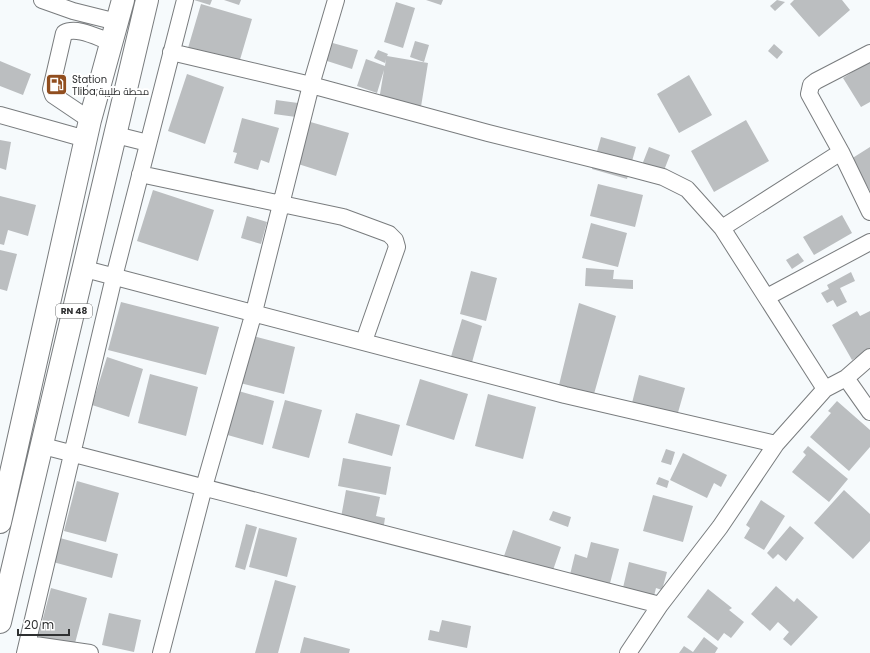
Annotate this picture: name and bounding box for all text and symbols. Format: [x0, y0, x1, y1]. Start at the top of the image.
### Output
fuel station icon: Station Tliba;محطة طليبة [44, 72, 70, 98]
place label: Station Tliba;محطة طليبة [72, 72, 149, 99]
road number: RN 48 [56, 304, 92, 318]
scale bar [18, 611, 69, 637]
text: 20 m [24, 616, 54, 633]

